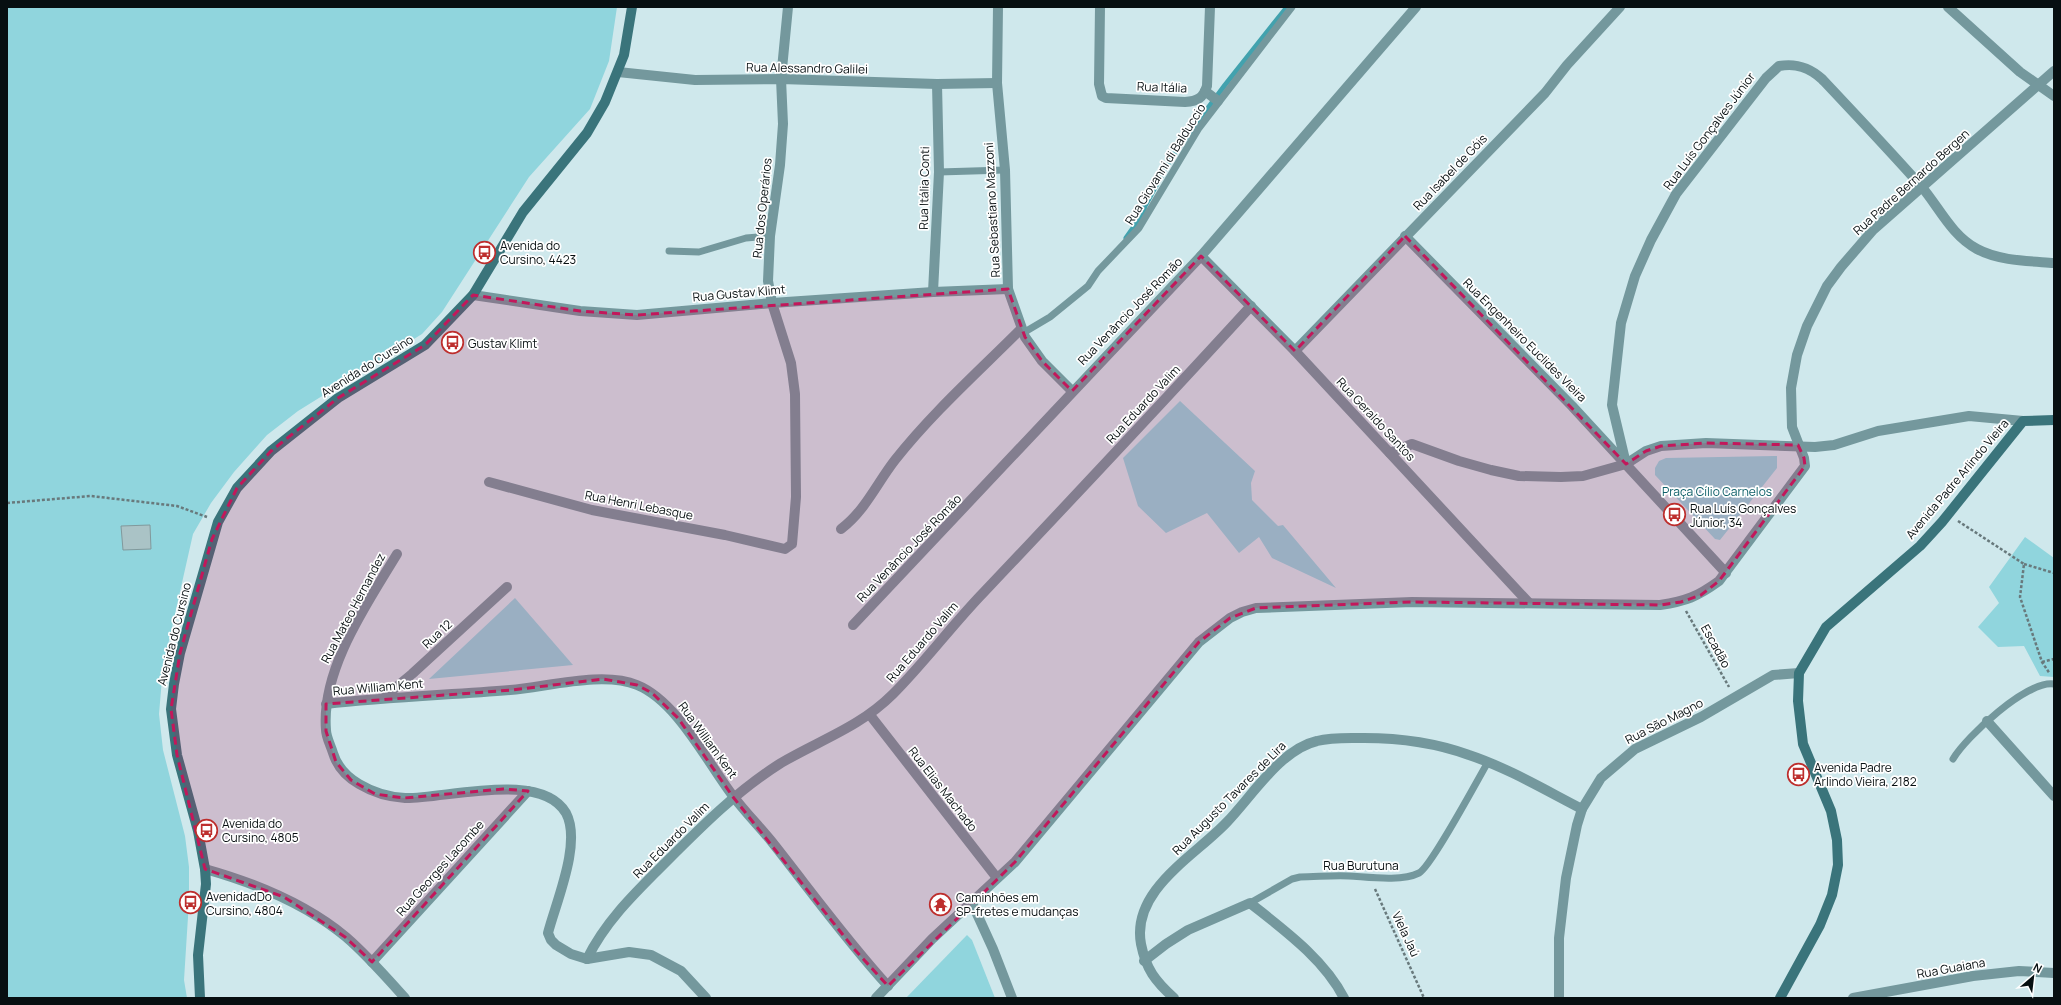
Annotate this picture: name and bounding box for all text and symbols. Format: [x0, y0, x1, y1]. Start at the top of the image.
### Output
street label: Rua Alessandro Galilei [746, 58, 868, 78]
street label: Rua Luís Gonçalves Júnior [1659, 68, 1759, 193]
street label: Rua Itália [1137, 78, 1187, 96]
street label: Rua Giovanni di Balduccio [1121, 100, 1209, 228]
street label: Rua Padre Bernardo Bergen [1849, 125, 1973, 239]
street label: Rua Isabel de Góis [1409, 130, 1491, 214]
street label: Rua Sebastiano Mazzoni [980, 142, 1004, 278]
street label: Rua Itália Conti [915, 146, 933, 230]
street label: Rua dos Operários [748, 157, 776, 259]
place label: Avenida do Cursino, 4423 [500, 237, 576, 268]
bus stop icon: Avenida do Cursino, 4423 [472, 239, 498, 265]
street label: Rua Venâncio José Romão [1074, 253, 1186, 369]
street label: Rua Engenheiro Euclides Vieira [1459, 274, 1591, 406]
street label: Rua Gustav Klimt [692, 280, 786, 306]
bus stop icon: Gustav Klimt [440, 330, 466, 356]
street label: Avenida do Cursino [318, 331, 416, 401]
place label: Gustav Klimt [468, 335, 538, 352]
street label: Rua Eduardo Valim [1102, 361, 1184, 447]
street label: Rua Geraldo Santos [1333, 374, 1419, 464]
street label: Avenida Padre Arlindo Vieira [1902, 415, 2012, 543]
park label: Praça Cílio Carnelos [1662, 483, 1772, 500]
street label: Rua Henri Lebasque [583, 486, 695, 524]
street label: Rua Venâncio José Romão [853, 490, 965, 606]
place label: Rua Luís Gonçalves Júnior, 34 [1690, 500, 1796, 531]
bus stop icon: Rua Luís Gonçalves Júnior, 34 [1661, 502, 1687, 528]
street label: Rua Mateo Hernandez [317, 550, 389, 666]
street label: Avenida do Cursino [153, 581, 195, 687]
street label: Rua Eduardo Valim [882, 598, 962, 686]
street label: Rua 12 [418, 616, 456, 652]
street label: Escadão [1697, 621, 1735, 671]
street label: Rua William Kent [332, 675, 424, 699]
street label: Rua São Magno [1622, 694, 1706, 748]
street label: Rua William Kent [674, 698, 742, 782]
street label: Rua Augusto Tavares de Lira [1168, 737, 1290, 859]
street label: Rua Elias Machado [905, 743, 981, 835]
place label: Avenida Padre Arlindo Vieira, 2182 [1814, 759, 1917, 790]
bus stop icon: Avenida Padre Arlindo Vieira, 2182 [1786, 761, 1812, 787]
street label: Rua Eduardo Valim [629, 798, 713, 882]
place label: Avenida do Cursino, 4805 [222, 815, 299, 846]
street label: Rua Georges Lacombe [392, 816, 488, 920]
bus stop icon: Avenida do Cursino, 4805 [194, 817, 220, 843]
street label: Rua Burutuna [1323, 857, 1399, 874]
place label: AvenidadDo Cursino, 4804 [206, 888, 283, 919]
place label: Caminhões em SP-fretes e mudanças [956, 889, 1079, 920]
bus stop icon: AvenidadDo Cursino, 4804 [177, 890, 203, 916]
temple icon: Caminhões em SP-fretes e mudanças [928, 891, 954, 917]
street label: Viela Jaú [1388, 909, 1424, 959]
street label: Rua Guaiana [1915, 954, 1987, 982]
north arrow [2013, 957, 2053, 997]
text: N [2031, 959, 2045, 976]

